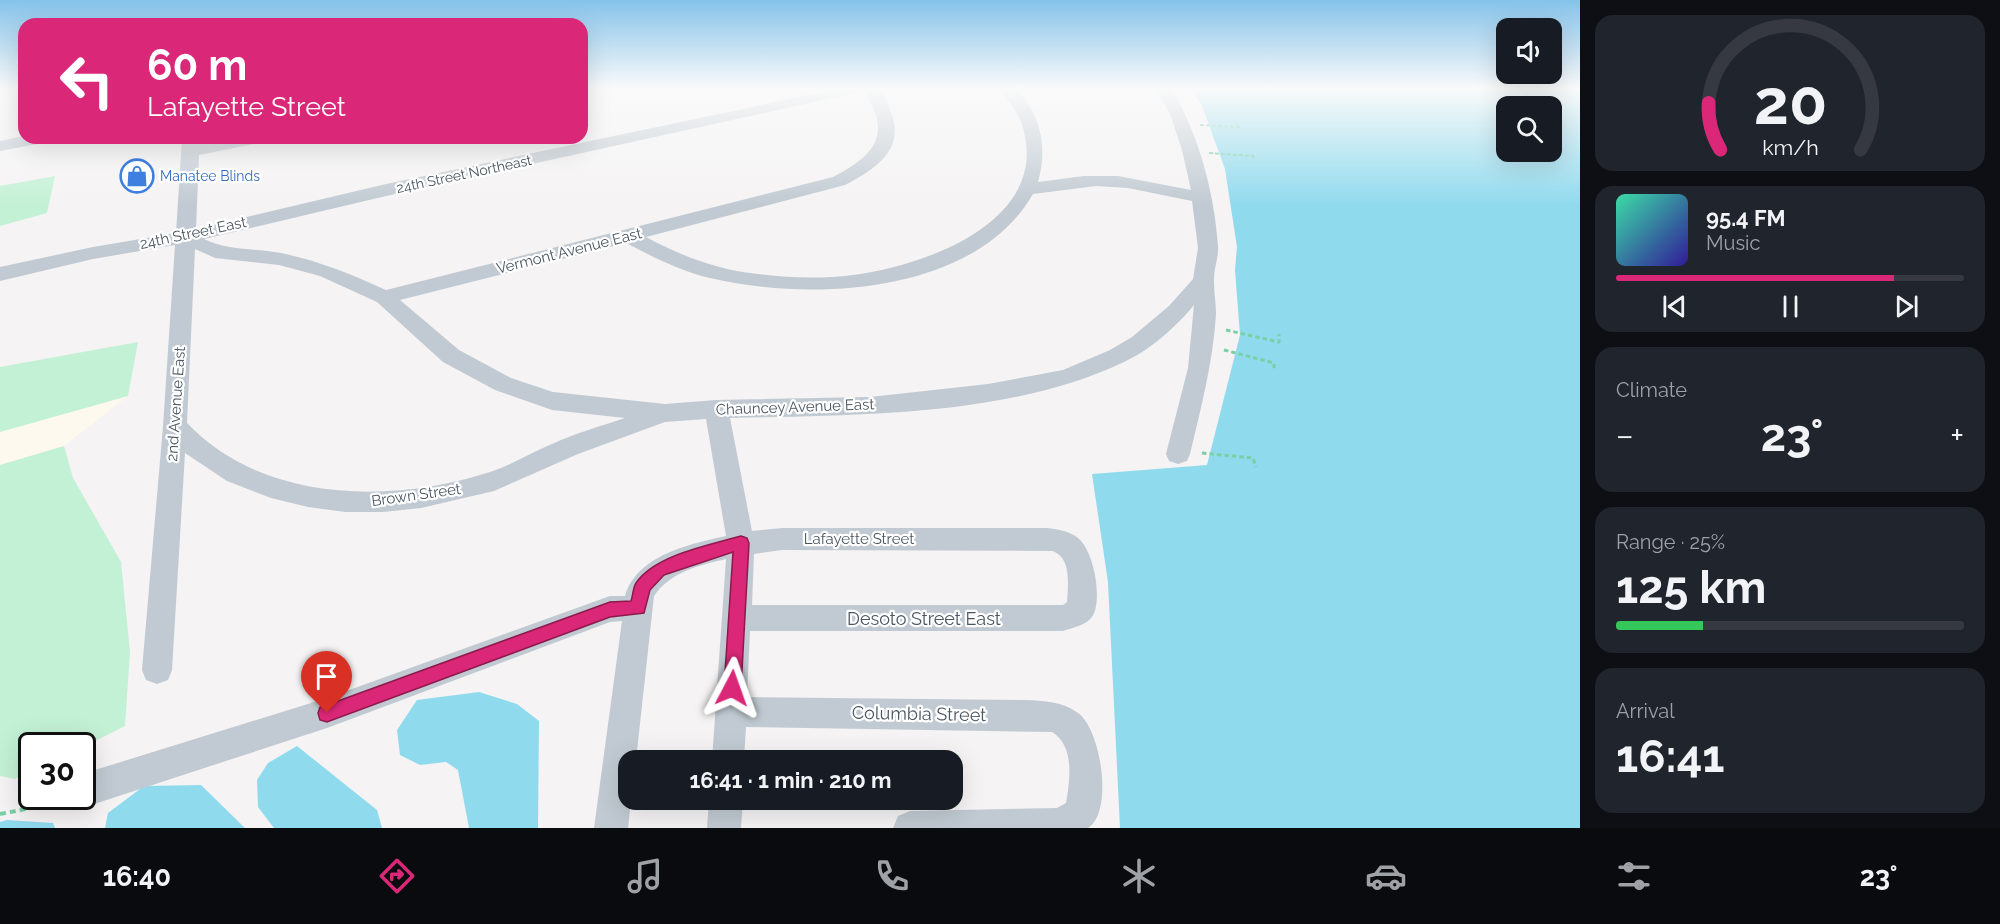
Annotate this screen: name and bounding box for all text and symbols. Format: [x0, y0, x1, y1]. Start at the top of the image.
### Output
map controls [1496, 18, 1562, 162]
button: sound [1496, 18, 1562, 84]
text: 60 m [147, 41, 247, 90]
icon: left [48, 42, 126, 120]
text: 20 [1753, 65, 1827, 139]
text: Lafayette Street [147, 91, 346, 122]
button: search [1496, 96, 1562, 162]
text: km/h [1762, 135, 1818, 160]
street label: 24th Street Northeast [395, 152, 533, 196]
shop icon: Manatee Blinds [119, 158, 155, 194]
place label: Manatee Blinds [160, 168, 260, 184]
text: 95.4 FM [1706, 205, 1786, 231]
street label: 24th Street East [138, 213, 248, 253]
street label: Vermont Avenue East [495, 224, 643, 278]
text: Music [1706, 231, 1760, 255]
icon: previous [1658, 290, 1691, 323]
icon: pause [1774, 290, 1807, 323]
icon: next [1890, 290, 1923, 323]
street label: 2nd Avenue East [163, 346, 189, 462]
text: Climate [1616, 378, 1687, 402]
street label: Chauncey Avenue East [715, 395, 875, 419]
text: 23° [1761, 409, 1823, 462]
text: − [1616, 416, 1634, 455]
text: + [1950, 416, 1964, 455]
street label: Brown Street [370, 480, 462, 510]
street label: Lafayette Street [804, 530, 914, 548]
text: Range · 25% [1616, 530, 1725, 554]
text: 125 km [1616, 561, 1766, 614]
street label: Desoto Street East [847, 608, 1001, 629]
pin [301, 651, 352, 713]
position arrow [700, 656, 764, 720]
icon: arrive [310, 660, 343, 693]
text: Arrival [1616, 699, 1675, 723]
street label: Columbia Street [852, 702, 986, 725]
text: 16:41 [1616, 730, 1725, 783]
speed limit sign: 30 [18, 732, 96, 810]
text: 16:41 · 1 min · 210 m [689, 767, 892, 793]
icon: directions [376, 855, 418, 897]
icon: music [624, 855, 666, 897]
icon: phone [871, 855, 913, 897]
icon: climate [1118, 855, 1160, 897]
icon: car [1365, 855, 1407, 897]
icon: filters [1613, 855, 1655, 897]
text: 16:40 [103, 861, 171, 892]
text: 23° [1860, 861, 1897, 892]

